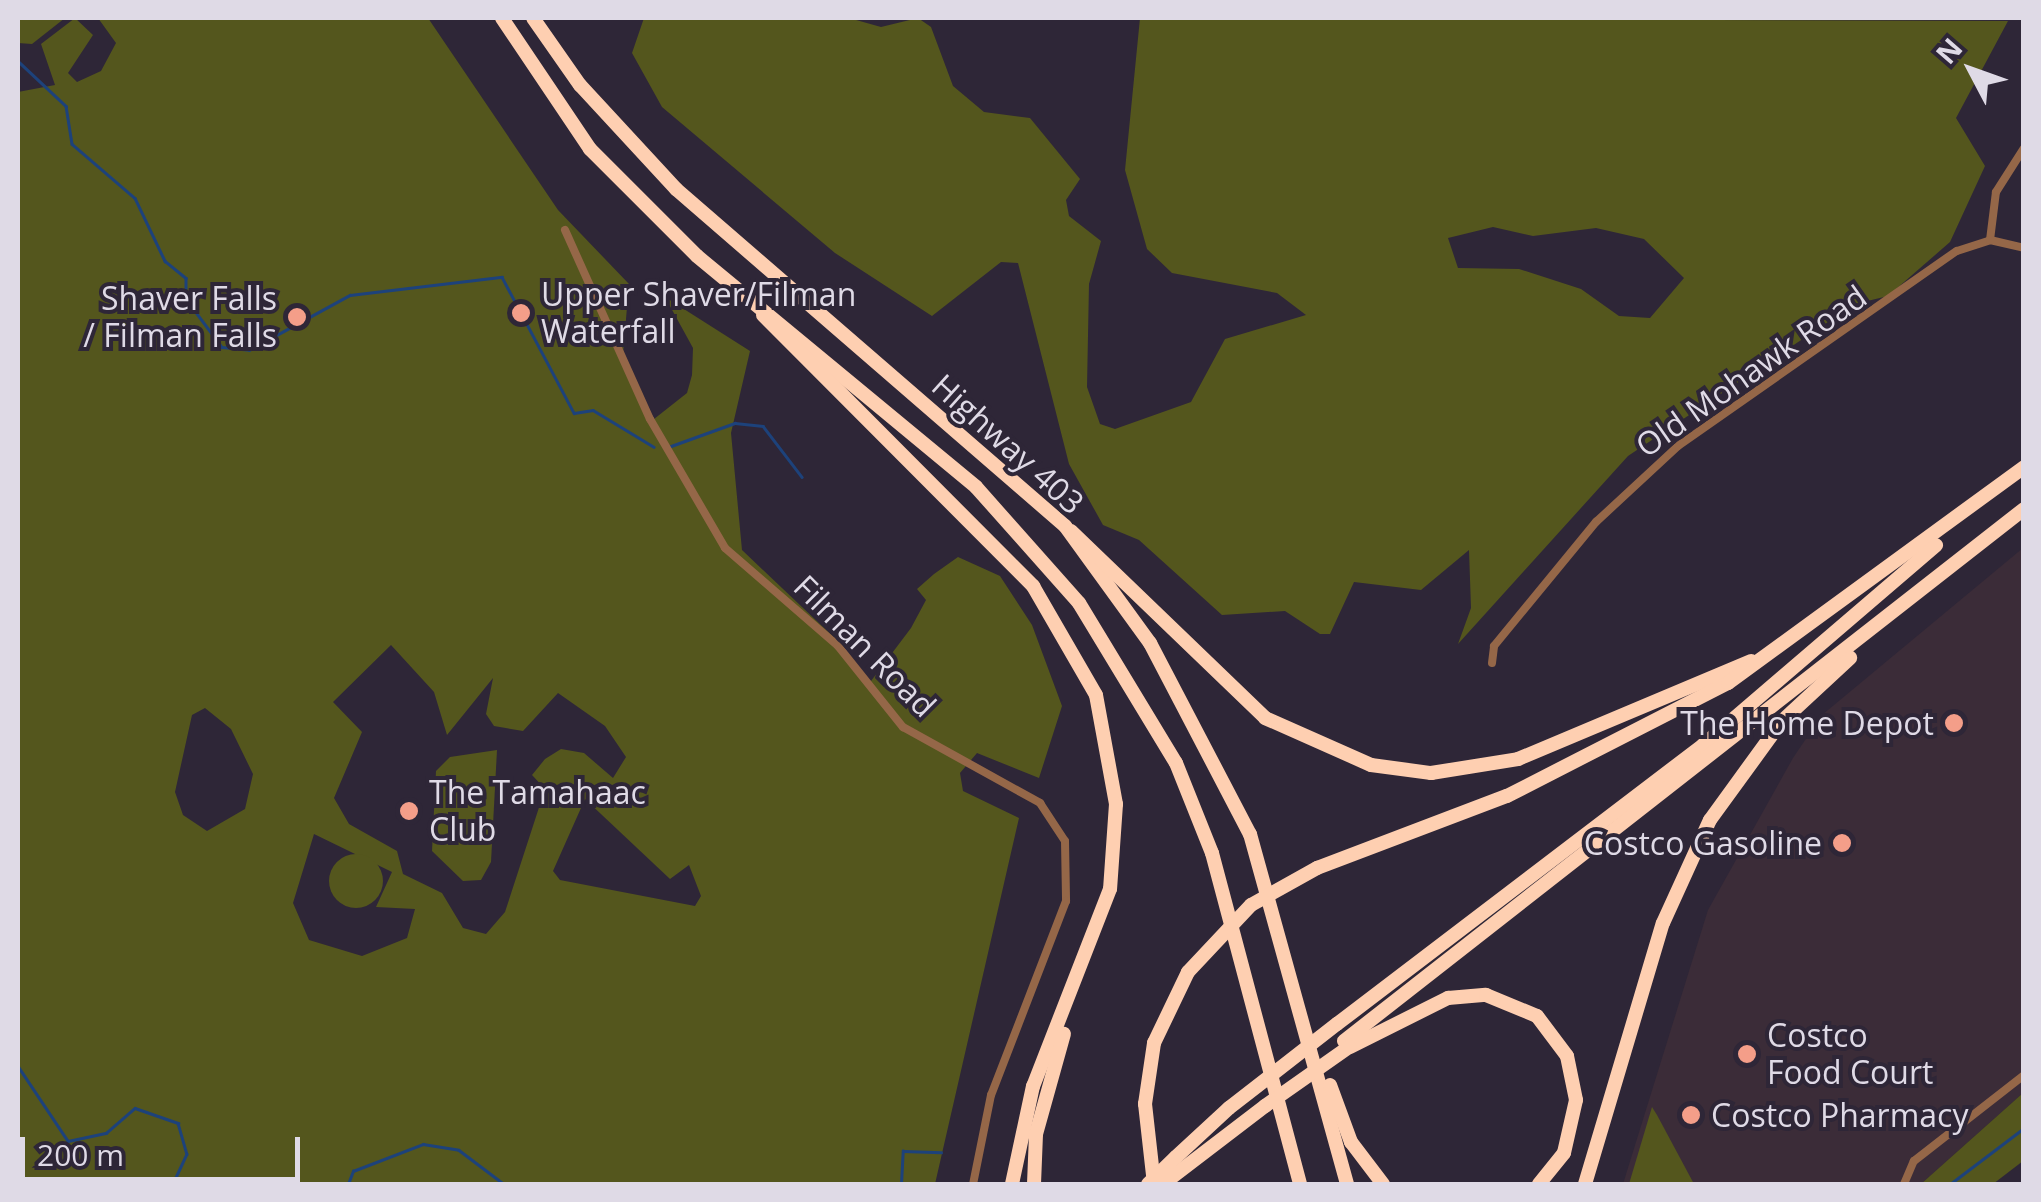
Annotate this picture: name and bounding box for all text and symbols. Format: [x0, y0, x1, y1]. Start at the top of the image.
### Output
north arrow [1921, 20, 2021, 120]
text: N [1927, 29, 1970, 71]
place label: Upper Shaver/Filman Waterfall [541, 276, 856, 351]
street label: Old Mohawk Road [1628, 277, 1874, 465]
place label: Shaver Falls / Filman Falls [83, 280, 277, 355]
marker: Upper Shaver/Filman Waterfall [510, 302, 532, 324]
marker: Shaver Falls / Filman Falls [286, 306, 308, 328]
street label: Highway 403 [924, 366, 1092, 522]
street label: Filman Road [786, 567, 944, 725]
place label: The Home Depot [1680, 704, 1934, 742]
marker: The Home Depot [1943, 712, 1965, 734]
place label: The Tamahaac Club [429, 774, 646, 849]
marker: The Tamahaac Club [398, 800, 420, 822]
place label: Costco Gasoline [1584, 824, 1822, 862]
marker: Costco Gasoline [1831, 832, 1853, 854]
place label: Costco Food Court [1767, 1017, 1933, 1092]
marker: Costco Food Court [1736, 1043, 1758, 1065]
place label: Costco Pharmacy [1711, 1096, 1968, 1134]
marker: Costco Pharmacy [1680, 1104, 1702, 1126]
scale bar [25, 1117, 305, 1179]
text: 200 m [37, 1134, 124, 1175]

